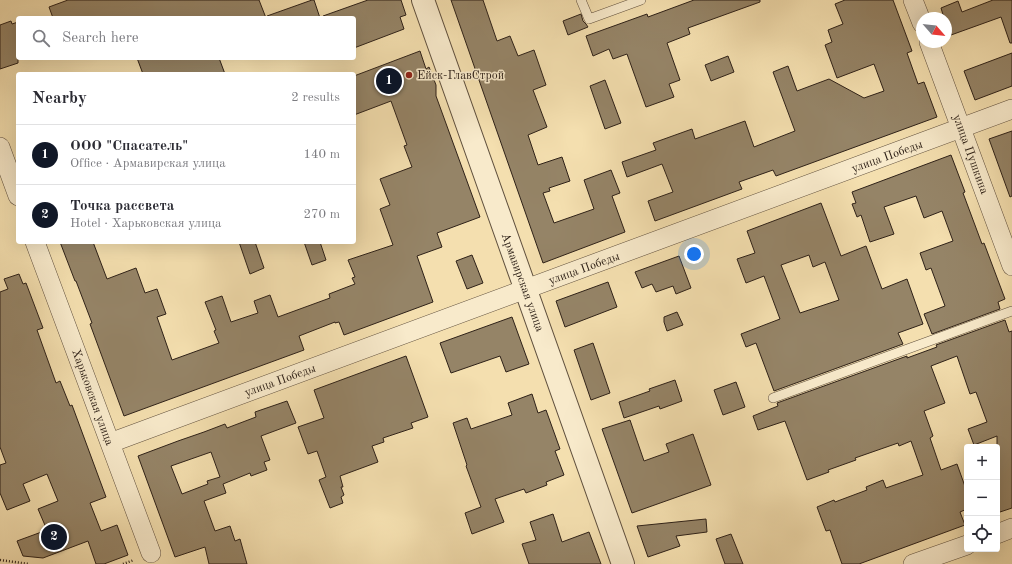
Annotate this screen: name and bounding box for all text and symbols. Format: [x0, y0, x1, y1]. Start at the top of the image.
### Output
north arrow [916, 12, 952, 48]
search box [16, 16, 356, 60]
icon: search [30, 27, 52, 49]
text: Search here [62, 31, 139, 46]
pin: 1 [376, 66, 402, 96]
marker: Ейск-ГлавСтрой [404, 70, 414, 80]
place label: Ейск-ГлавСтрой [417, 70, 504, 82]
text: Nearby [32, 90, 87, 107]
text: 2 results [291, 91, 340, 104]
street label: улица Пушкина [950, 113, 990, 196]
street label: улица Победы [850, 138, 925, 175]
text: ООО "Спасатель" [70, 139, 188, 154]
text: 1 [41, 148, 49, 161]
text: 140 m [303, 148, 340, 161]
text: Office · Армавирская улица [70, 157, 226, 170]
text: Точка рассвета [70, 199, 174, 214]
text: 2 [41, 208, 49, 221]
text: 270 m [303, 208, 340, 221]
text: Hotel · Харьковская улица [70, 217, 221, 230]
street label: Армавирская улица [499, 231, 546, 333]
your location [684, 244, 704, 264]
street label: улица Победы [547, 250, 622, 287]
street label: Харьковская улица [69, 348, 115, 447]
street label: улица Победы [243, 362, 318, 399]
map controls [964, 444, 1000, 552]
button: + [964, 444, 1000, 480]
button: − [964, 480, 1000, 516]
button: locate [964, 516, 1000, 552]
pin: 2 [41, 522, 67, 552]

